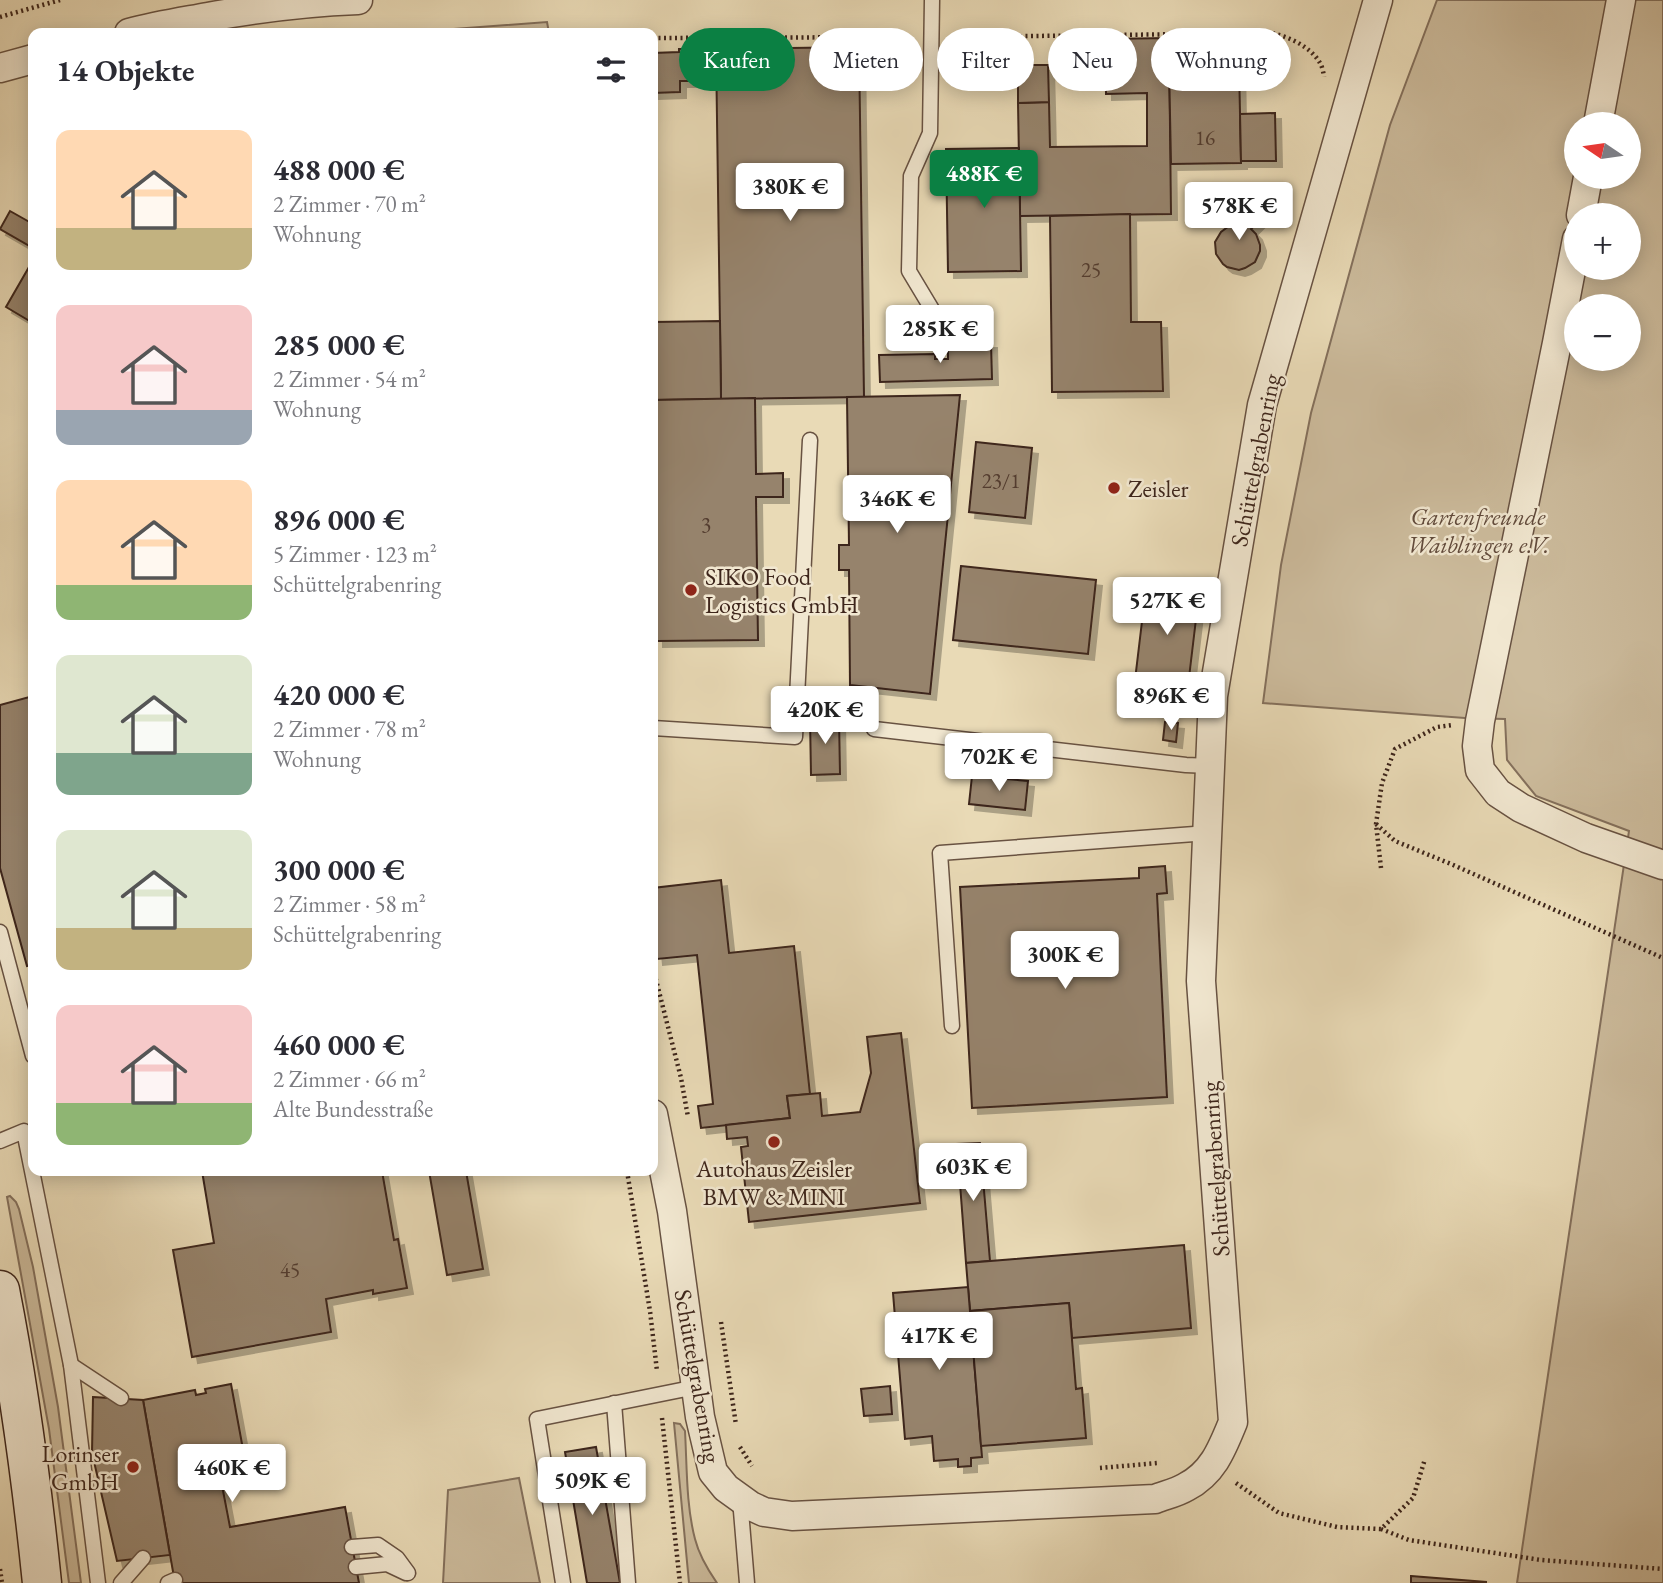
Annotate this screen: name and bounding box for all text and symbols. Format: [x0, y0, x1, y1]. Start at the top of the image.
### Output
chip: Kaufen [679, 28, 795, 91]
chip: Mieten [809, 28, 923, 91]
chip: Filter [937, 28, 1034, 91]
chip: Neu [1048, 28, 1137, 91]
chip: Wohnung [1151, 28, 1291, 91]
text: 14 Objekte [56, 51, 195, 90]
icon: filters [592, 51, 630, 89]
north arrow [1564, 112, 1642, 189]
map controls [1564, 112, 1641, 371]
house number: 16 [1195, 124, 1215, 151]
text: 488 000 € [273, 150, 405, 189]
pin: 488K € [927, 150, 1041, 210]
icon: home [112, 158, 196, 242]
text: 488K € [946, 158, 1022, 188]
pin: 380K € [733, 164, 847, 223]
text: 380K € [752, 171, 828, 201]
pin: 578K € [1182, 182, 1296, 242]
text: 2 Zimmer · 70 m² [273, 189, 426, 219]
text: 578K € [1201, 190, 1277, 220]
button: + [1564, 203, 1641, 280]
text: Wohnung [273, 219, 361, 249]
house number: 25 [1081, 256, 1101, 283]
button: − [1564, 294, 1641, 371]
pin: 285K € [883, 306, 997, 365]
text: 285K € [902, 313, 978, 343]
text: 285 000 € [273, 325, 405, 364]
icon: home [112, 333, 196, 417]
text: 2 Zimmer · 54 m² [273, 364, 426, 394]
street label: Schüttelgrabenring [1223, 370, 1287, 549]
text: Wohnung [273, 394, 361, 424]
house number: 23/1 [982, 467, 1020, 494]
place label: Zeisler [1128, 473, 1189, 504]
pin: 346K € [840, 476, 954, 535]
marker: Zeisler [1106, 480, 1122, 496]
text: 346K € [859, 483, 935, 513]
text: 896 000 € [273, 500, 405, 539]
park label: Gartenfreunde Waiblingen e.V. [1407, 501, 1550, 560]
icon: home [112, 508, 196, 592]
house number: 3 [701, 511, 711, 538]
text: 5 Zimmer · 123 m² [273, 539, 437, 569]
place label: SIKO Food Logistics GmbH [705, 561, 859, 620]
text: Schüttelgrabenring [273, 569, 441, 599]
pin: 527K € [1110, 578, 1224, 637]
marker: SIKO Food Logistics GmbH [683, 582, 699, 598]
text: 527K € [1129, 585, 1205, 615]
pin: 896K € [1114, 672, 1228, 732]
text: 420 000 € [273, 675, 405, 714]
text: 896K € [1133, 680, 1209, 710]
icon: home [112, 683, 196, 767]
pin: 420K € [768, 686, 882, 746]
text: 420K € [787, 694, 863, 724]
text: 2 Zimmer · 78 m² [273, 714, 426, 744]
pin: 702K € [942, 734, 1056, 793]
text: 702K € [961, 741, 1037, 771]
text: Wohnung [273, 744, 361, 774]
text: 300 000 € [273, 850, 405, 889]
icon: home [112, 858, 196, 942]
text: 2 Zimmer · 58 m² [273, 889, 426, 919]
text: Schüttelgrabenring [273, 919, 441, 949]
pin: 300K € [1008, 932, 1122, 991]
text: 300K € [1027, 939, 1103, 969]
text: 460 000 € [273, 1025, 405, 1064]
icon: home [112, 1033, 196, 1117]
text: 2 Zimmer · 66 m² [273, 1064, 426, 1094]
street label: Schüttelgrabenring [1193, 1080, 1237, 1258]
text: Alte Bundesstraße [273, 1094, 433, 1124]
marker: Autohaus Zeisler BMW & MINI [766, 1134, 782, 1150]
pin: 603K € [916, 1144, 1030, 1203]
text: 603K € [935, 1151, 1011, 1181]
place label: Autohaus Zeisler BMW & MINI [695, 1153, 852, 1212]
house number: 45 [280, 1256, 300, 1283]
street label: Schüttelgrabenring [667, 1287, 729, 1466]
pin: 417K € [882, 1312, 996, 1372]
text: 417K € [901, 1320, 977, 1350]
place label: Lorinser GmbH [41, 1438, 119, 1497]
pin: 460K € [175, 1444, 289, 1504]
text: 460K € [194, 1452, 270, 1482]
pin: 509K € [535, 1458, 649, 1517]
marker: Lorinser GmbH [125, 1459, 141, 1475]
text: 509K € [554, 1465, 630, 1495]

